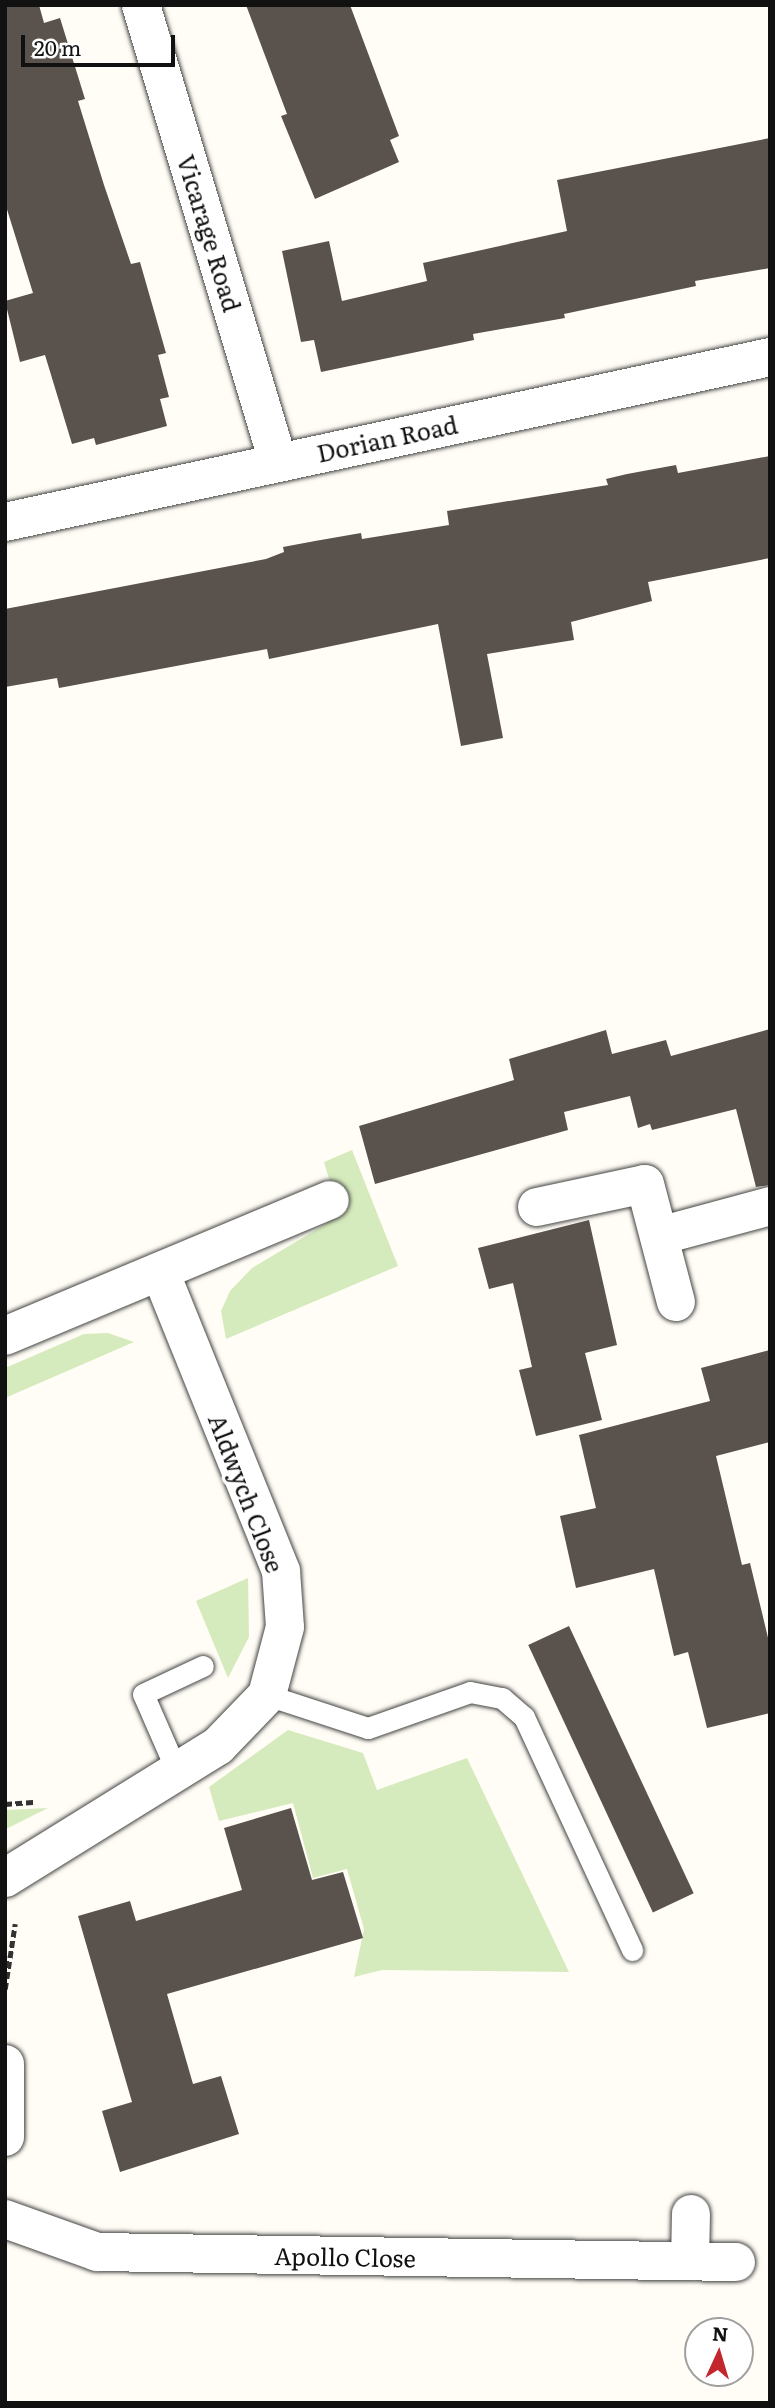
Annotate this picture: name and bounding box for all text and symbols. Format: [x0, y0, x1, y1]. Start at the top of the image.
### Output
scale bar [24, 21, 178, 65]
text: 20 m [34, 31, 81, 62]
street label: Vicarage Road [172, 151, 248, 315]
street label: Dorian Road [314, 409, 460, 467]
street label: Aldwych Close [204, 1410, 290, 1576]
street label: Apollo Close [274, 2240, 416, 2272]
north arrow [684, 2317, 754, 2387]
text: N [711, 2319, 729, 2348]

